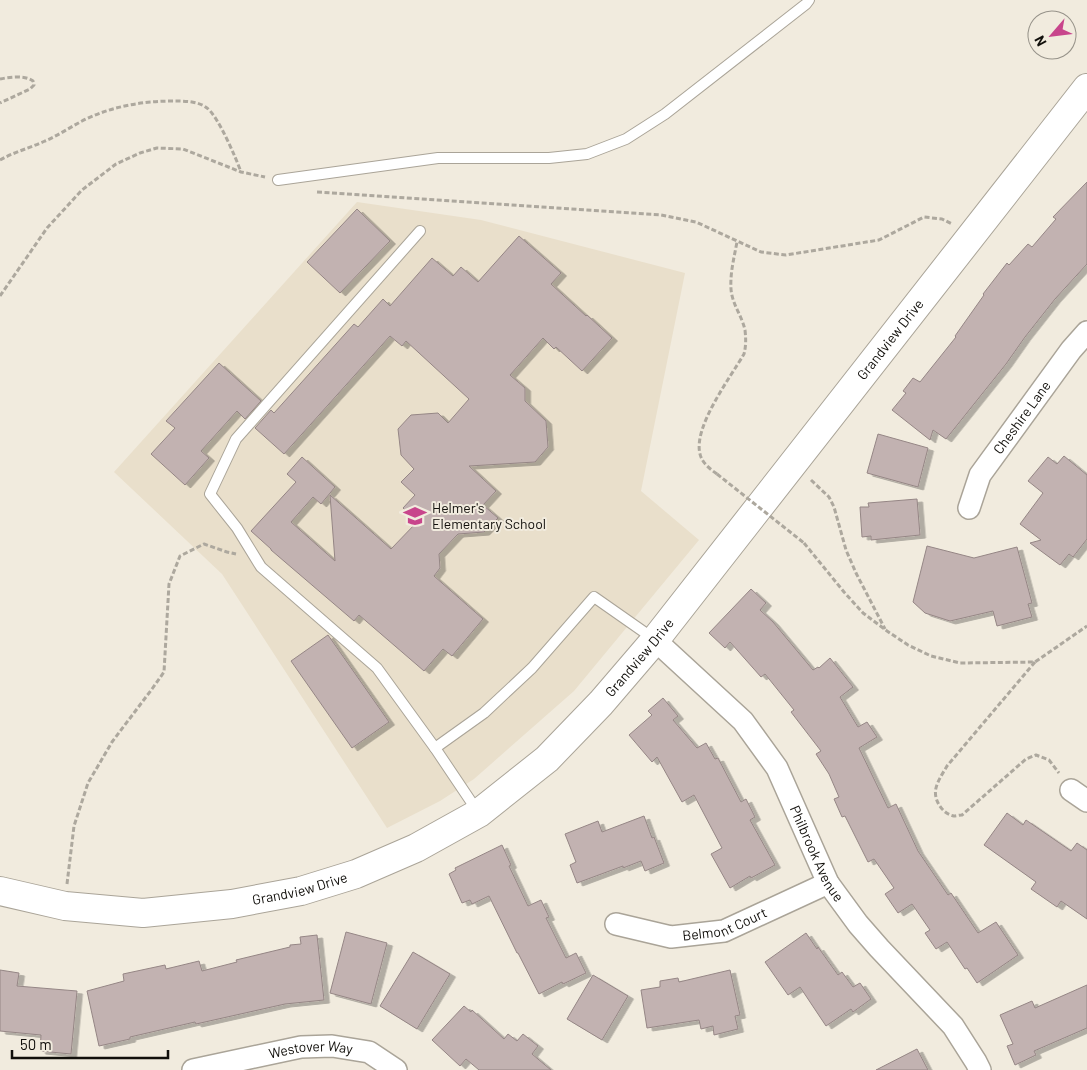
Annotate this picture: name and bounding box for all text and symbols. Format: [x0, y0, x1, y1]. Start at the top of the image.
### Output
north arrow [1027, 10, 1077, 60]
text: N [1030, 33, 1050, 49]
street label: Grandview Drive [853, 295, 927, 383]
street label: Cheshire Lane [989, 377, 1054, 457]
place label: Helmer's Elementary School [432, 499, 546, 532]
school or university icon: Helmer's Elementary School [402, 503, 428, 529]
street label: Grandview Drive [601, 614, 677, 700]
street label: Philbrook Avenue [787, 803, 848, 905]
street label: Grandview Drive [251, 868, 349, 908]
street label: Belmont Court [681, 903, 769, 944]
scale bar [12, 1028, 169, 1060]
text: 50 m [20, 1035, 52, 1053]
street label: Westover Way [267, 1036, 355, 1062]

